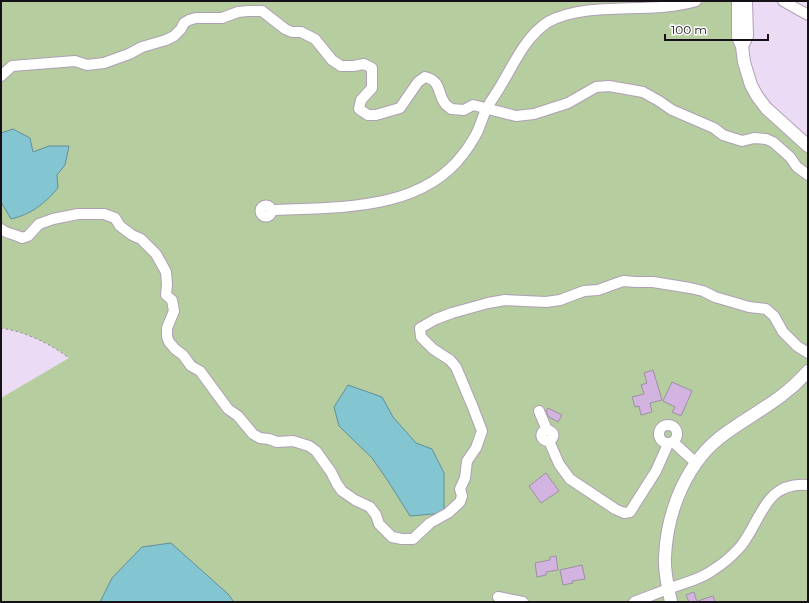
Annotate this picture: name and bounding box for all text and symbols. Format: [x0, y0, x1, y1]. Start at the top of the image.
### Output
scale bar [665, 16, 768, 42]
text: 100 m [671, 22, 707, 37]

